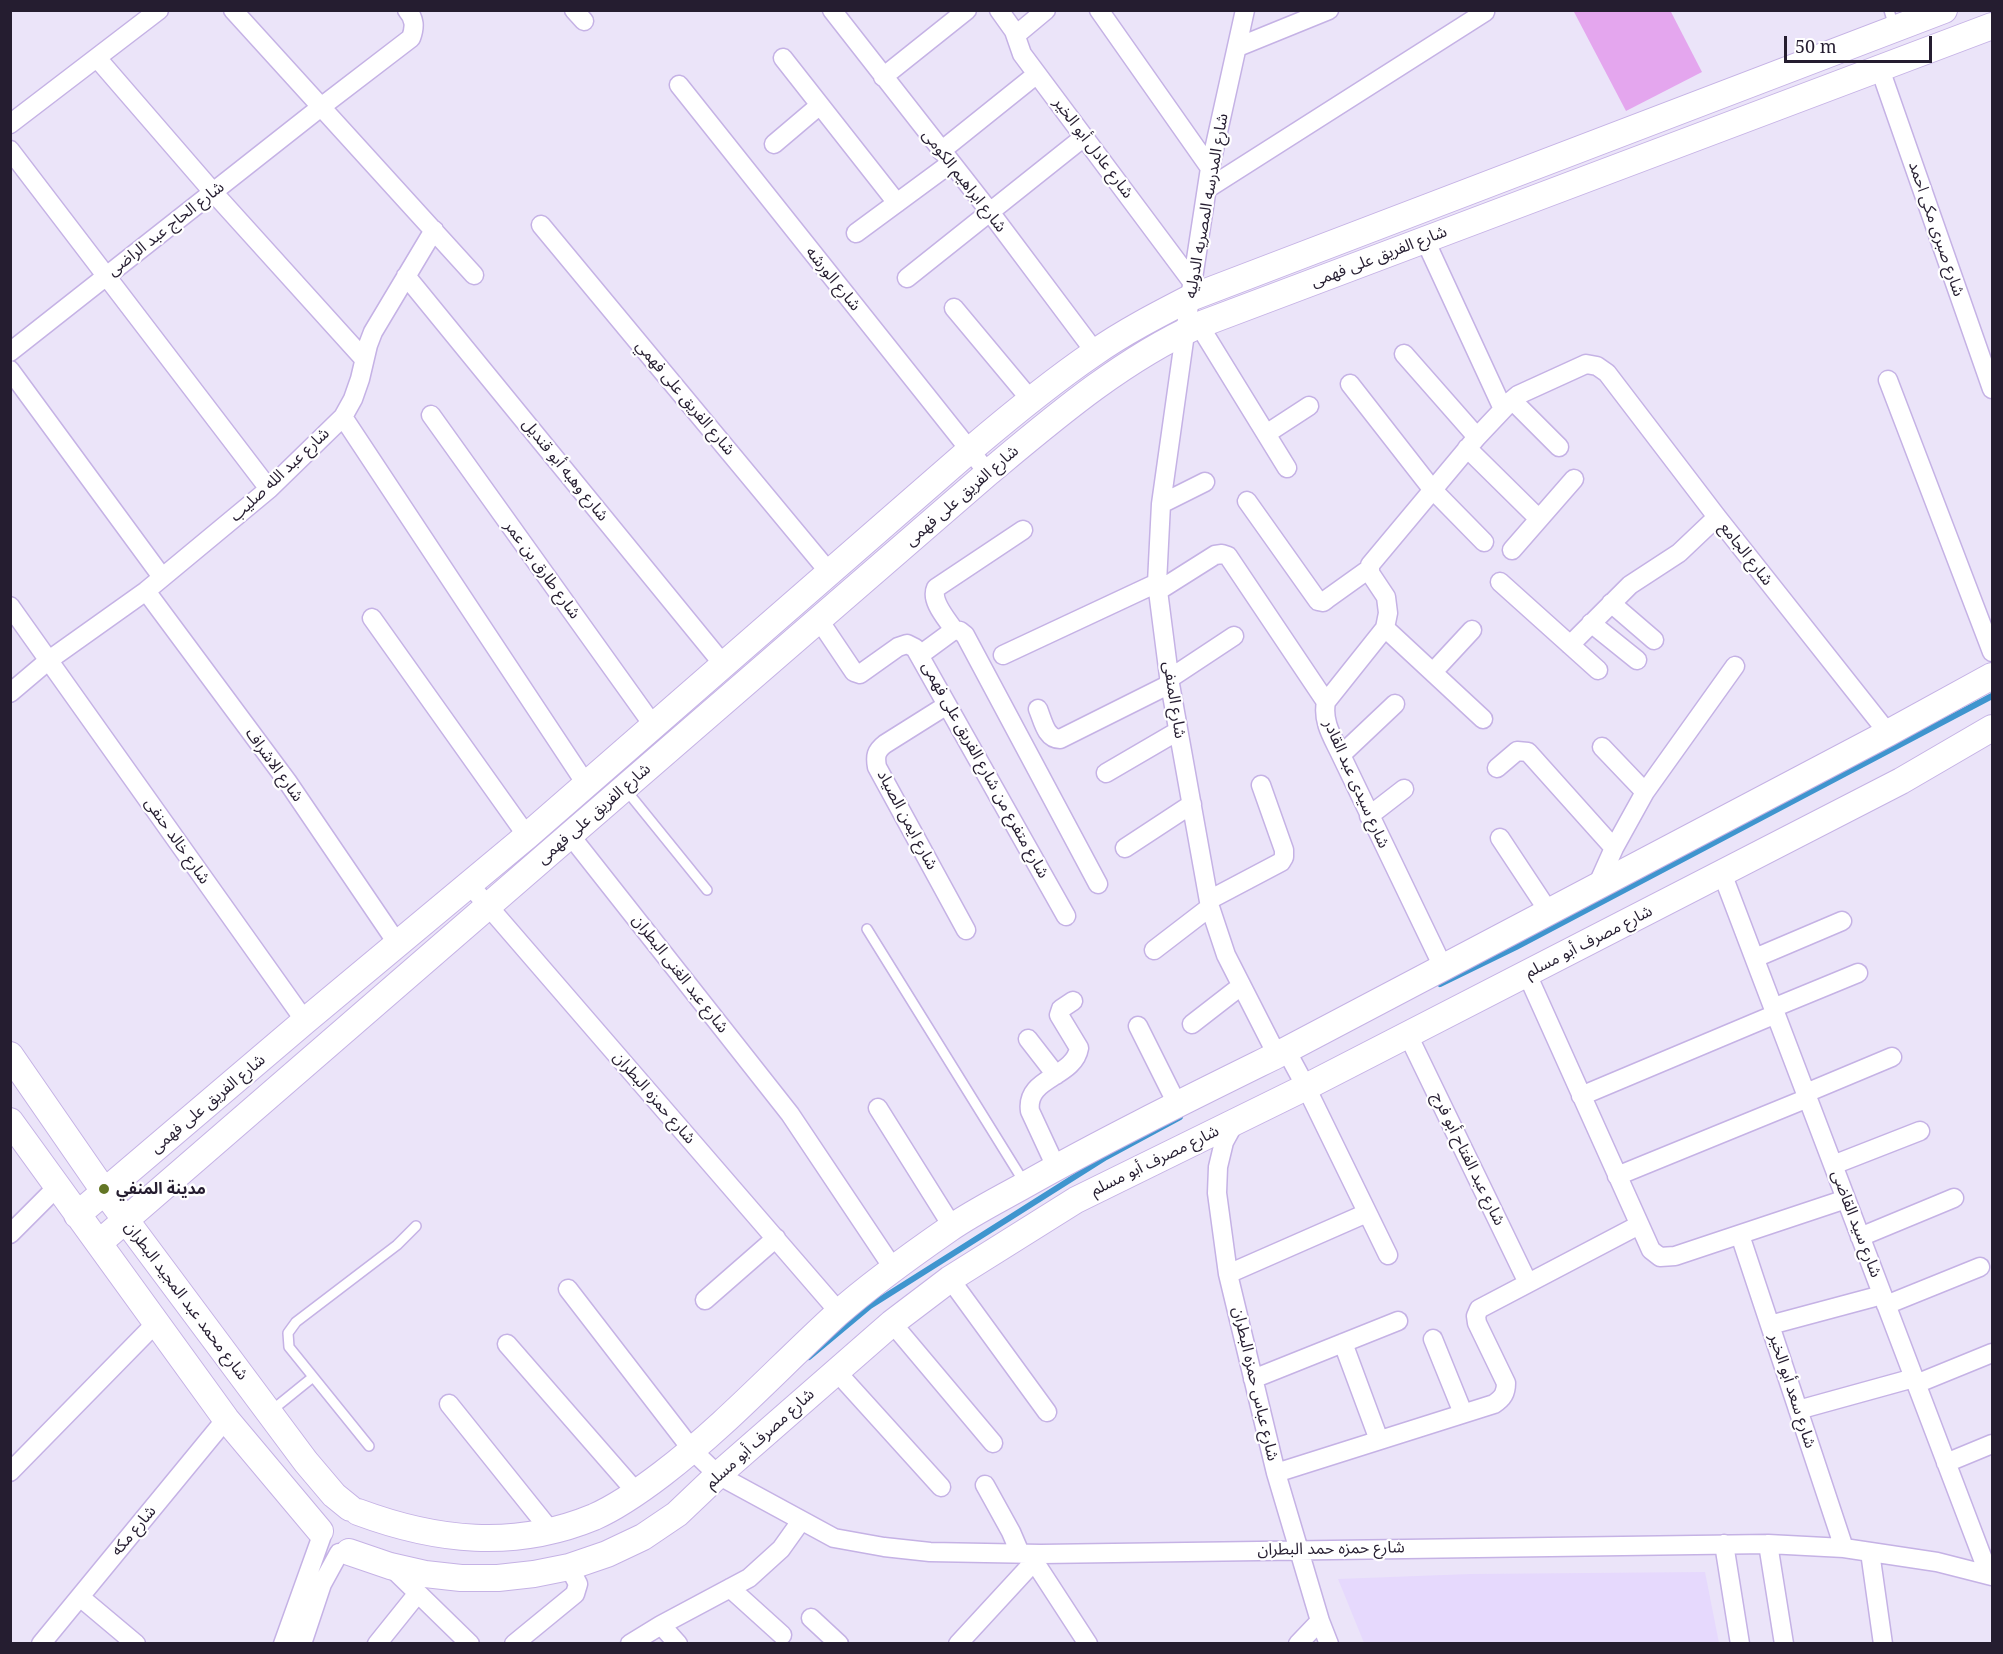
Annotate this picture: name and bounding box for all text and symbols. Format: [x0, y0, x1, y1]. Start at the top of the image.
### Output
scale bar [1787, 24, 1936, 62]
text: 50 m [1795, 34, 1837, 58]
street label: شارع عادل أبو الخير [1049, 94, 1137, 202]
street label: شارع المدرسه المصريه الدوليه [1181, 112, 1233, 300]
street label: شارع ابراهيم الكومى [918, 126, 1010, 236]
street label: شارع صبرى مكى احمد [1904, 159, 1968, 299]
street label: شارع الحاج عبد الراضى [104, 178, 228, 280]
street label: شارع الفريق على فهمى [1308, 222, 1450, 292]
street label: شارع الورشه [801, 243, 865, 315]
street label: شارع الفريق على فهمي [631, 337, 739, 459]
street label: شارع وهبه أبو قنديل [518, 415, 612, 525]
street label: شارع عبد الله صليب [226, 424, 334, 526]
street label: شارع الفريق على فهمى [901, 442, 1023, 550]
street label: شارع طارق بن عمر [500, 517, 584, 623]
street label: شارع الجامع [1715, 519, 1777, 589]
street label: شارع متفرع من شارع الفريق على فهمى [917, 658, 1053, 882]
street label: شارع المنفى [1158, 660, 1190, 740]
street label: شارع سيدى عبد القادر [1319, 717, 1393, 851]
street label: شارع الاشراف [241, 724, 307, 806]
street label: شارع الفريق على فهمى [533, 760, 655, 868]
street label: شارع ايمن الصياد [873, 767, 941, 873]
street label: شارع خالد حنفى [140, 794, 214, 888]
street label: شارع مصرف أبو مسلم [1522, 902, 1656, 982]
street label: شارع عبد الغنى البطران [628, 911, 732, 1037]
street label: شارع حمزه البطران [609, 1048, 699, 1148]
street label: شارع الفريق على فهمى [147, 1050, 269, 1158]
street label: شارع عبد الفتاح أبو فرج [1427, 1089, 1509, 1229]
street label: شارع مصرف أبو مسلم [1088, 1122, 1222, 1200]
street label: شارع سيد القاضى [1827, 1168, 1885, 1280]
place label: مدينة المنفي [116, 1179, 206, 1199]
marker: مدينة المنفي [97, 1182, 111, 1196]
street label: شارع محمد عبد المجيد البطران [120, 1218, 252, 1384]
street label: شارع عباس حمزه البطران [1228, 1305, 1282, 1463]
street label: شارع سعد أبو الخير [1764, 1331, 1820, 1451]
street label: شارع مصرف أبو مسلم [701, 1385, 819, 1493]
street label: شارع مكه [107, 1502, 161, 1560]
street label: شارع حمزه حمد البطران [1257, 1538, 1405, 1560]

